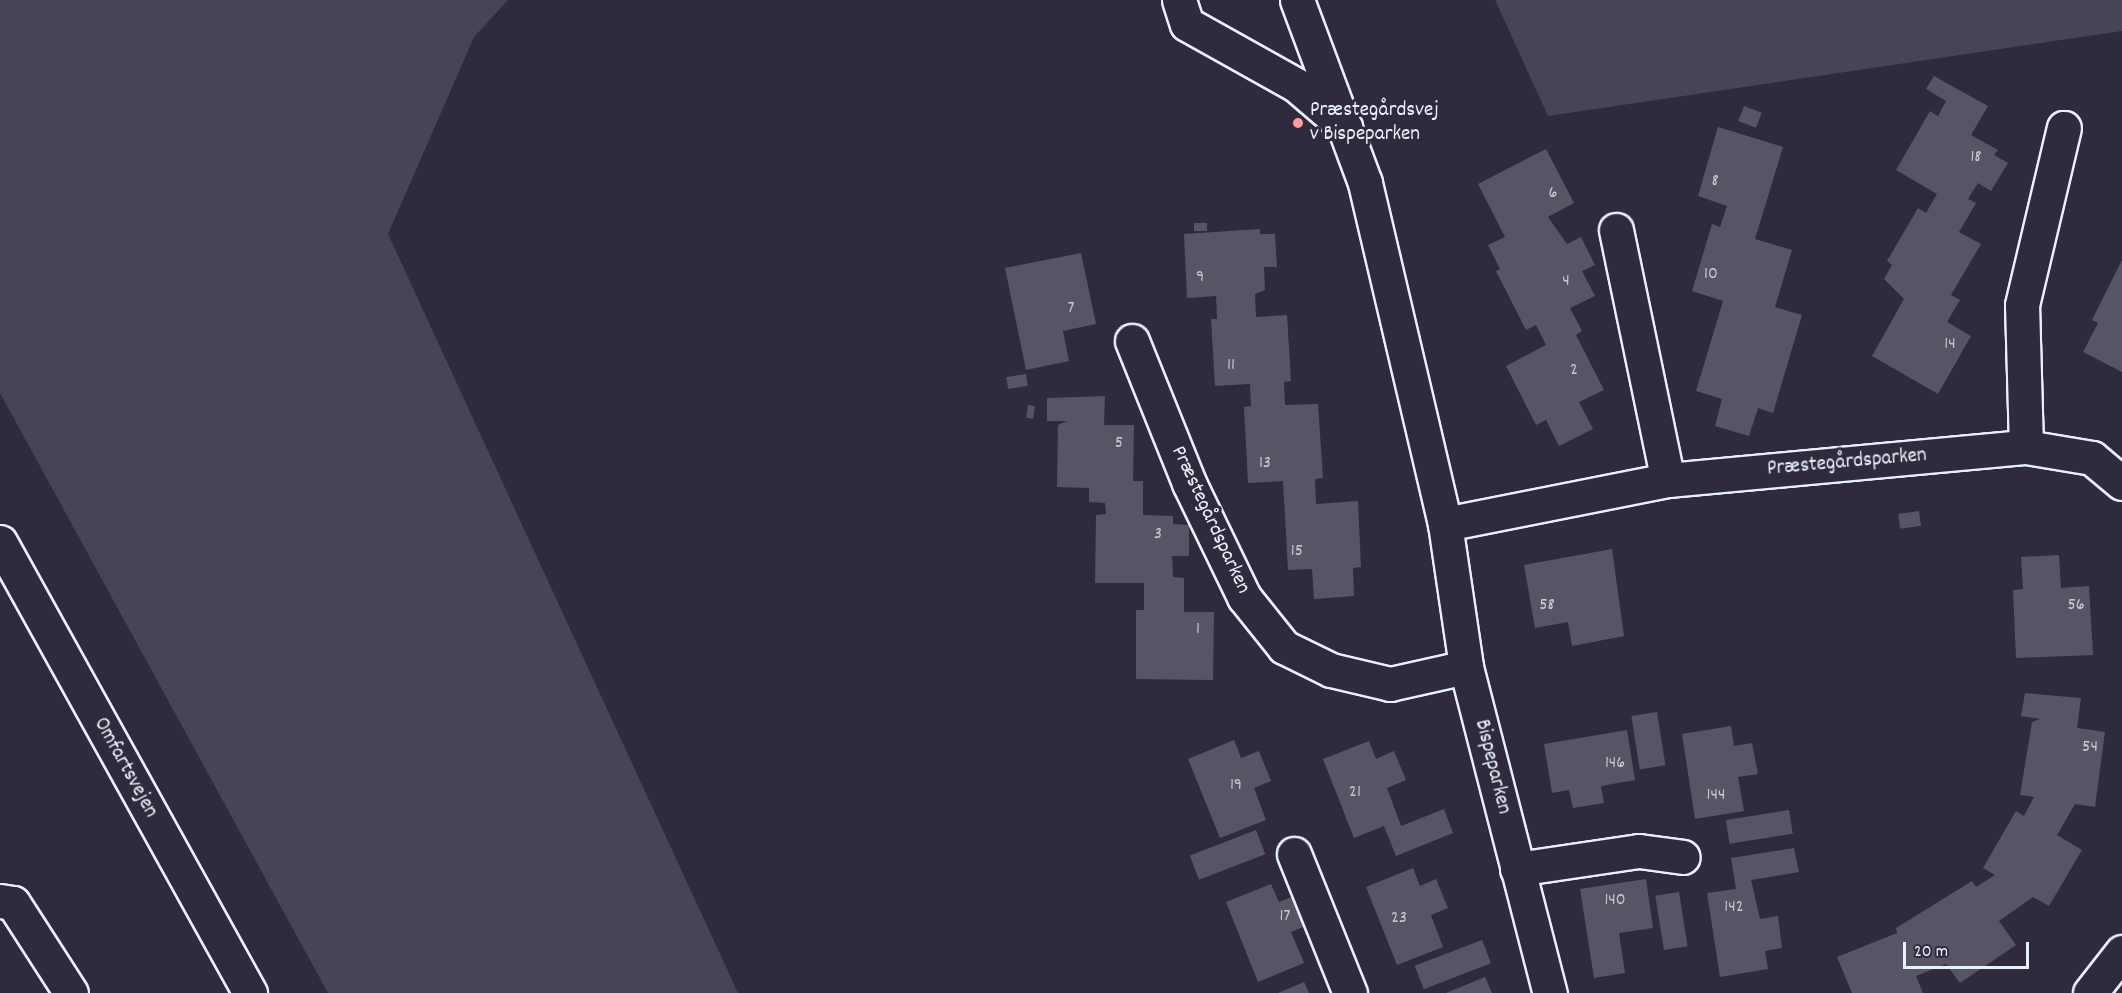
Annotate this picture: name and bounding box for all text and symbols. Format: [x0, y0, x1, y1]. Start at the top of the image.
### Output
place label: Præstegårdsvej v Bispeparken [1310, 98, 1439, 148]
marker: Præstegårdsvej v Bispeparken [1291, 116, 1305, 130]
house number: 18 [1970, 147, 1982, 169]
house number: 8 [1711, 171, 1719, 193]
house number: 6 [1549, 183, 1557, 205]
house number: 10 [1704, 264, 1718, 286]
house number: 9 [1196, 267, 1204, 289]
house number: 4 [1562, 271, 1570, 293]
house number: 7 [1068, 298, 1074, 320]
house number: 14 [1944, 334, 1956, 356]
house number: 11 [1227, 355, 1235, 377]
house number: 2 [1570, 360, 1578, 382]
house number: 5 [1115, 433, 1123, 455]
street label: Præstegårdsparken [1165, 442, 1255, 598]
street label: Præstegårdsparken [1766, 443, 1928, 483]
house number: 13 [1259, 453, 1271, 475]
house number: 3 [1154, 524, 1162, 546]
house number: 15 [1291, 541, 1303, 563]
house number: 58 [1539, 595, 1555, 617]
house number: 56 [2067, 595, 2085, 617]
house number: 1 [1196, 619, 1200, 641]
street label: Omfartsvejen [87, 714, 163, 822]
street label: Bispeparken [1468, 717, 1516, 817]
house number: 54 [2082, 737, 2098, 759]
house number: 146 [1605, 753, 1625, 775]
house number: 19 [1230, 775, 1242, 797]
house number: 21 [1349, 782, 1361, 804]
house number: 144 [1707, 785, 1725, 807]
house number: 140 [1604, 890, 1626, 912]
house number: 142 [1724, 897, 1744, 919]
house number: 17 [1280, 906, 1290, 928]
house number: 23 [1391, 908, 1407, 930]
scale bar [1906, 930, 2032, 968]
text: 20 m [1914, 940, 1948, 965]

